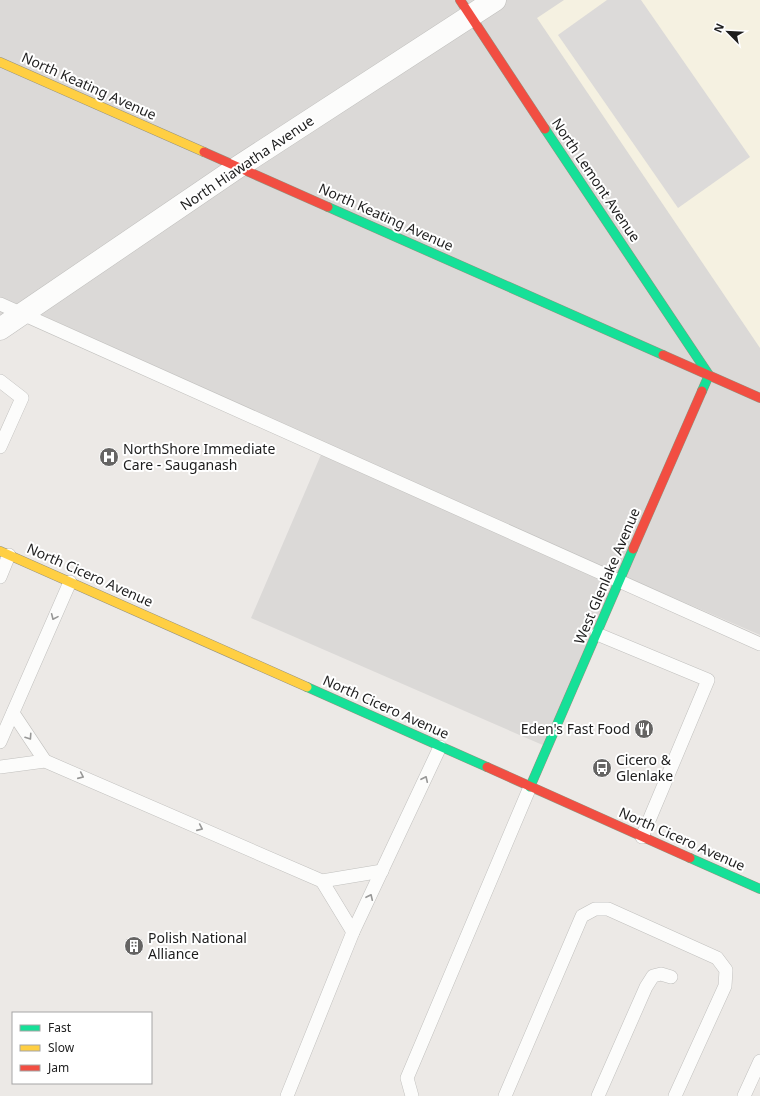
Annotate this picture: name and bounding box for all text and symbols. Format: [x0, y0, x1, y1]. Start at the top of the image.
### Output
north arrow [708, 12, 748, 52]
text: N [710, 21, 727, 35]
street label: North Keating Avenue [19, 47, 160, 124]
street label: North Hiawatha Avenue [176, 111, 317, 214]
street label: North Lemont Avenue [548, 114, 645, 245]
street label: North Keating Avenue [316, 178, 457, 255]
place label: NorthShore Immediate Care - Sauganash [123, 439, 275, 474]
hospital icon: NorthShore Immediate Care - Sauganash [98, 446, 120, 468]
street label: West Glenlake Avenue [569, 505, 644, 647]
street label: North Cicero Avenue [24, 538, 156, 611]
one-way arrow [51, 613, 59, 621]
street label: North Cicero Avenue [320, 670, 452, 743]
restaurant icon: Eden's Fast Food [633, 718, 655, 740]
place label: Eden's Fast Food [521, 719, 630, 738]
one-way arrow [24, 733, 32, 740]
place label: Cicero & Glenlake [616, 750, 673, 785]
bus stop icon: Cicero & Glenlake [591, 757, 613, 779]
one-way arrow [76, 771, 84, 779]
one-way arrow [420, 776, 428, 784]
street label: North Cicero Avenue [616, 802, 748, 875]
one-way arrow [196, 824, 203, 832]
one-way arrow [365, 894, 373, 901]
place label: Polish National Alliance [148, 928, 247, 963]
building icon: Polish National Alliance [123, 935, 145, 957]
legend [12, 1012, 152, 1084]
text: Fast [48, 1019, 72, 1036]
text: Slow [48, 1039, 75, 1056]
text: Jam [47, 1059, 69, 1076]

